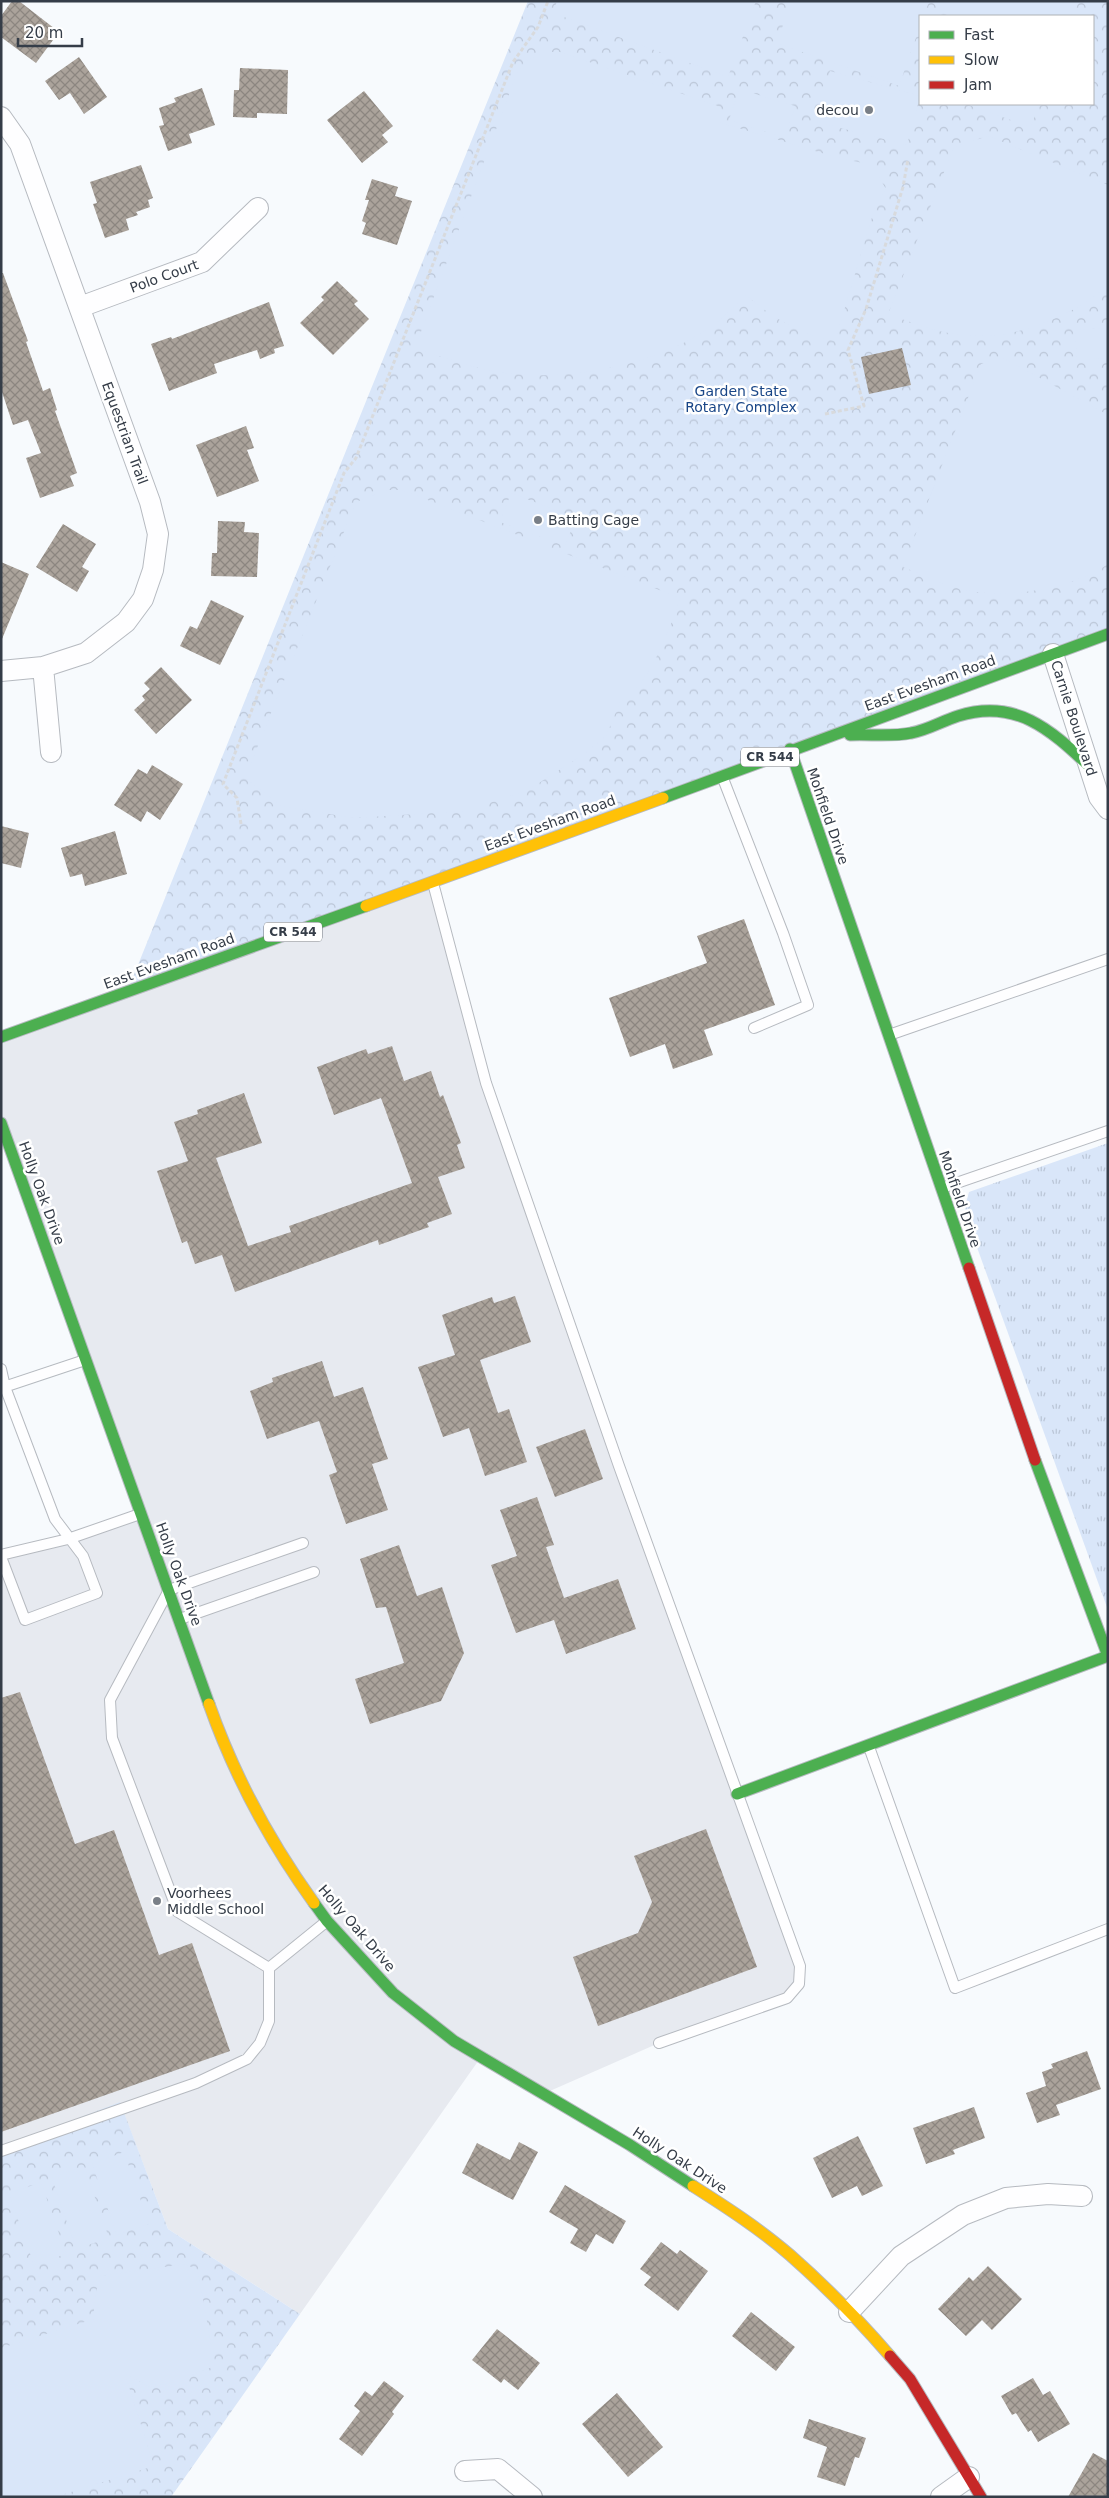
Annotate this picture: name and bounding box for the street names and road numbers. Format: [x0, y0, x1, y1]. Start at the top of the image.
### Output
street label: Polo Court [127, 256, 201, 296]
street label: Equestrian Trail [99, 379, 151, 487]
street label: East Evesham Road [862, 652, 998, 714]
street label: Carnie Boulevard [1048, 658, 1100, 778]
road number: CR 544 [741, 748, 799, 766]
street label: Mohfield Drive [804, 765, 852, 867]
street label: East Evesham Road [482, 792, 618, 854]
road number: CR 544 [264, 922, 322, 942]
street label: East Evesham Road [101, 930, 237, 992]
street label: Holly Oak Drive [16, 1139, 68, 1247]
street label: Mohfield Drive [936, 1148, 984, 1250]
street label: Holly Oak Drive [153, 1520, 205, 1628]
street label: Holly Oak Drive [315, 1882, 399, 1974]
street label: Holly Oak Drive [630, 2124, 730, 2196]

